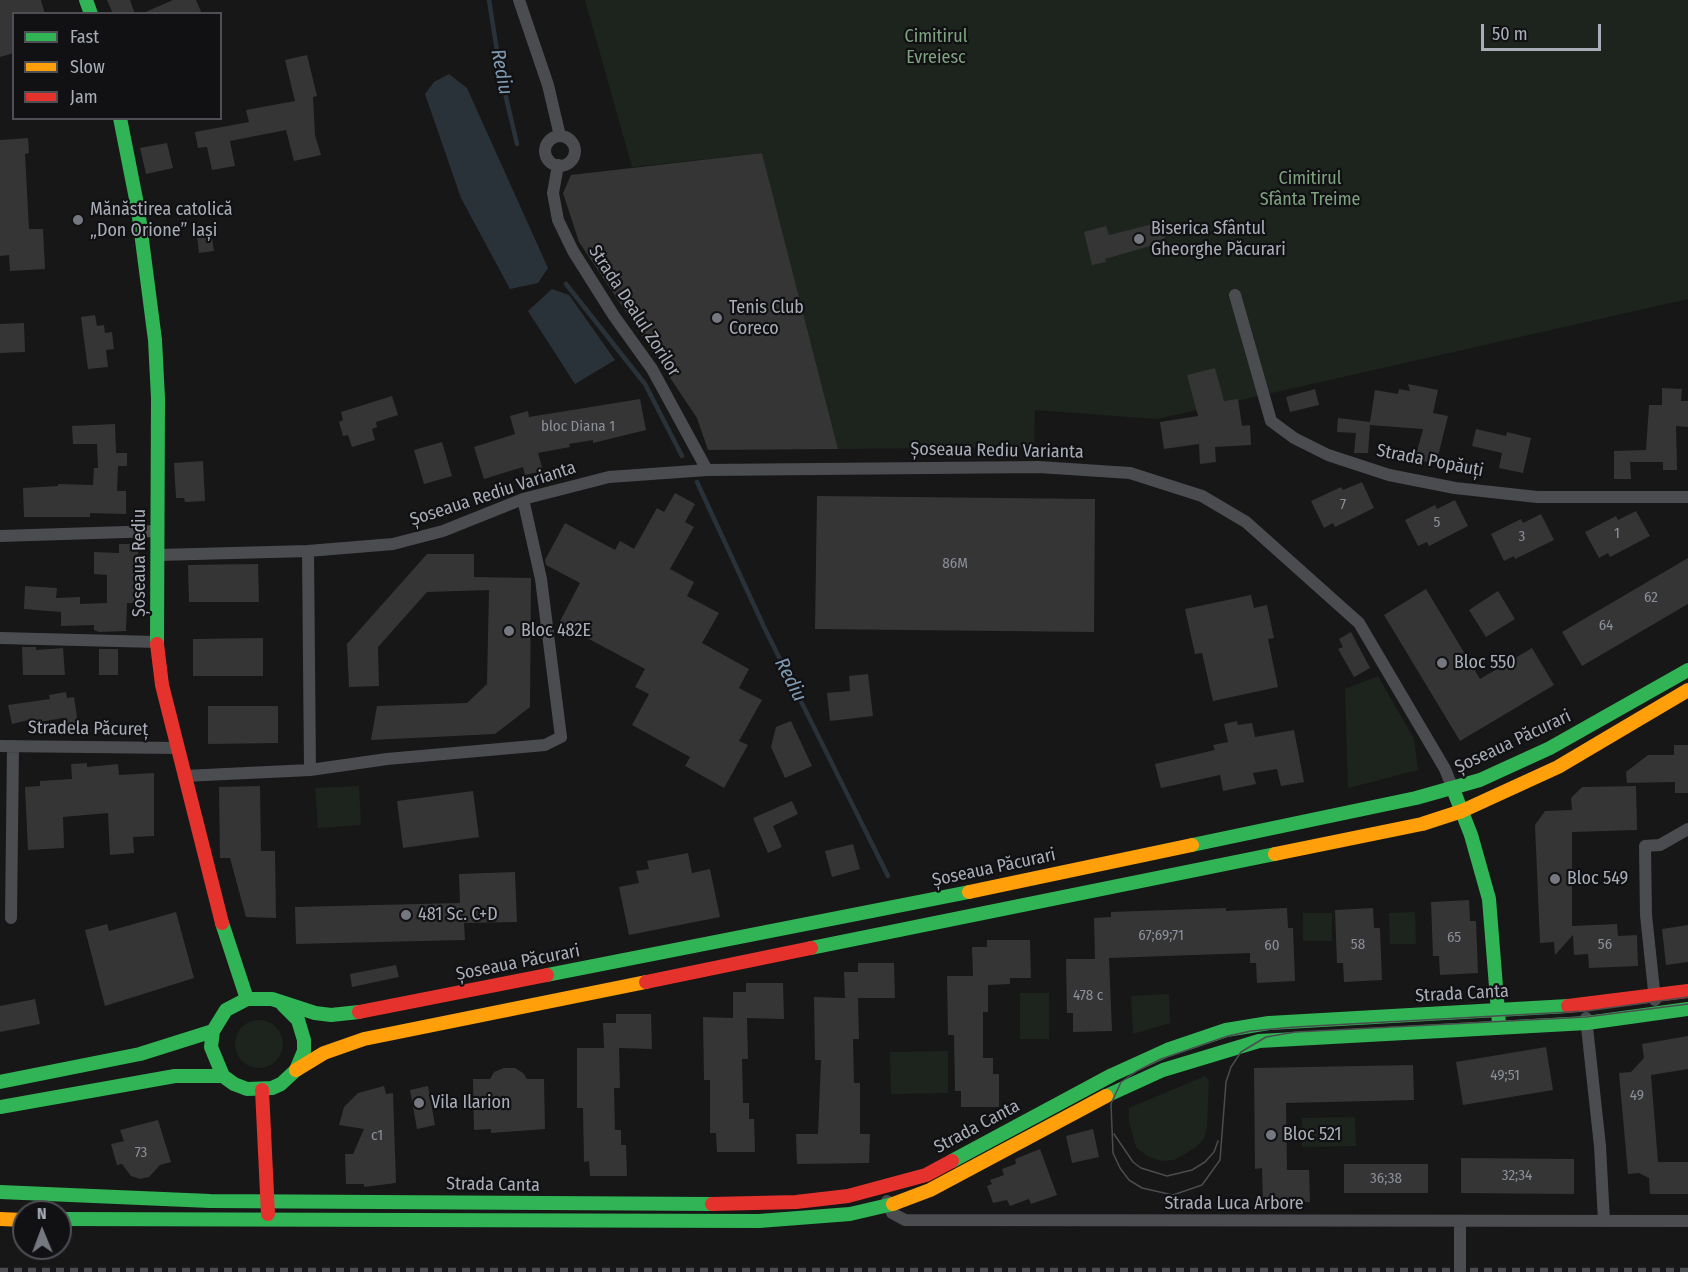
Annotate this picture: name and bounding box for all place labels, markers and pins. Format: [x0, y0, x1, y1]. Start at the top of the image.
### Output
place label: Mănăstirea catolică „Don Orione” Iași [90, 199, 233, 242]
marker: Mănăstirea catolică „Don Orione” Iași [71, 213, 85, 227]
place label: Biserica Sfântul Gheorghe Păcurari [1151, 218, 1286, 260]
marker: Biserica Sfântul Gheorghe Păcurari [1132, 232, 1146, 246]
place label: Tenis Club Coreco [729, 297, 804, 340]
marker: Tenis Club Coreco [710, 311, 724, 325]
place label: Bloc 482E [521, 620, 591, 642]
marker: Bloc 482E [502, 624, 516, 638]
place label: Bloc 550 [1454, 652, 1516, 674]
marker: Bloc 550 [1435, 656, 1449, 670]
place label: Bloc 549 [1567, 868, 1628, 890]
marker: Bloc 549 [1548, 872, 1562, 886]
place label: 481 Sc. C+D [418, 904, 498, 926]
marker: 481 Sc. C+D [399, 908, 413, 922]
place label: Vila Ilarion [431, 1092, 510, 1114]
marker: Vila Ilarion [412, 1096, 426, 1110]
place label: Bloc 521 [1283, 1124, 1342, 1146]
marker: Bloc 521 [1264, 1128, 1278, 1142]

